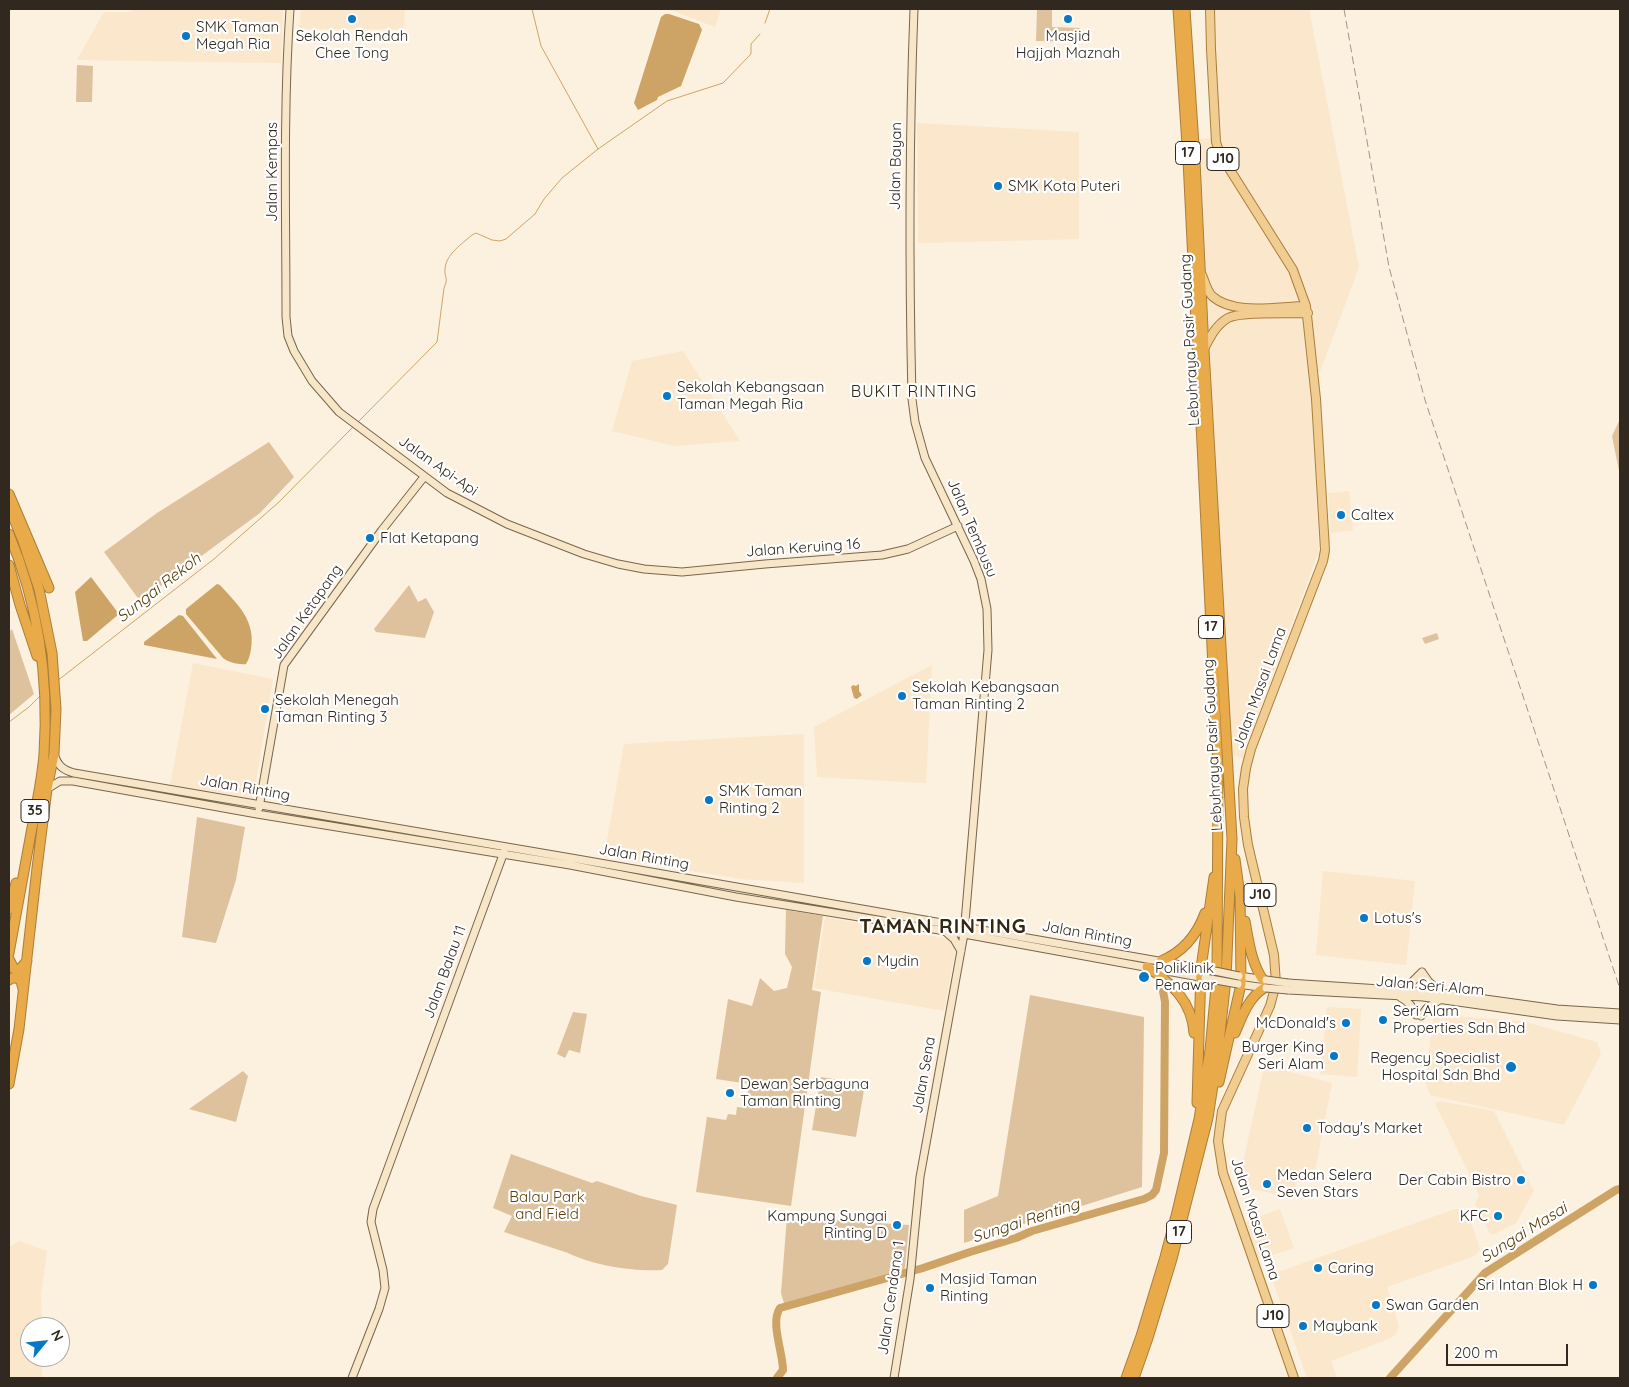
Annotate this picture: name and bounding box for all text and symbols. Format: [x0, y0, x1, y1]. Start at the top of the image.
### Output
marker: Sekolah Rendah Chee Tong [346, 13, 358, 25]
marker: Masjid Hajjah Maznah [1062, 13, 1074, 25]
place label: SMK Taman Megah Ria [196, 18, 279, 53]
place label: Sekolah Rendah Chee Tong [296, 27, 408, 62]
place label: Masjid Hajjah Maznah [1016, 27, 1120, 62]
marker: SMK Taman Megah Ria [180, 30, 192, 42]
street label: Jalan Kempas [263, 122, 281, 222]
street label: Jalan Bayan [886, 122, 906, 210]
road number: 17 [1176, 142, 1200, 164]
road number: J10 [1207, 148, 1239, 170]
place label: SMK Kota Puteri [1008, 177, 1120, 195]
marker: SMK Kota Puteri [992, 180, 1004, 192]
street label: Lebuhraya Pasir Gudang [1177, 254, 1203, 426]
place label: Sekolah Kebangsaan Taman Megah Ria [677, 378, 824, 413]
district label: BUKIT RINTING [849, 382, 979, 402]
marker: Sekolah Kebangsaan Taman Megah Ria [661, 390, 673, 402]
street label: Jalan Api-Api [395, 432, 481, 500]
street label: Jalan Tembusu [943, 476, 1001, 580]
place label: Caltex [1351, 506, 1394, 524]
marker: Caltex [1335, 509, 1347, 521]
place label: Flat Ketapang [380, 529, 479, 547]
marker: Flat Ketapang [364, 532, 376, 544]
street label: Jalan Keruing 16 [745, 535, 861, 561]
water label: Sungai Rekoh [113, 549, 205, 627]
street label: Jalan Ketapang [268, 561, 346, 663]
road number: 17 [1198, 616, 1224, 638]
street label: Jalan Masai Lama [1230, 625, 1290, 751]
street label: Lebuhraya Pasir Gudang [1200, 659, 1226, 831]
place label: Sekolah Kebangsaan Taman Rinting 2 [912, 678, 1059, 713]
marker: Sekolah Kebangsaan Taman Rinting 2 [896, 690, 908, 702]
place label: Sekolah Menegah Taman Rinting 3 [275, 691, 399, 726]
marker: Sekolah Menegah Taman Rinting 3 [259, 703, 271, 715]
street label: Jalan Rinting [199, 771, 291, 805]
place label: SMK Taman Rinting 2 [719, 782, 802, 817]
marker: SMK Taman Rinting 2 [703, 794, 715, 806]
road number: 35 [21, 799, 49, 822]
street label: Jalan Rinting [598, 840, 690, 874]
road number: J10 [1244, 884, 1276, 906]
place label: Lotus's [1374, 909, 1422, 927]
marker: Lotus's [1358, 912, 1370, 924]
district label: TAMAN RINTING [858, 915, 1028, 939]
street label: Jalan Rinting [1041, 917, 1133, 951]
street label: Jalan Balau 11 [420, 923, 470, 1021]
place label: Mydin [877, 952, 919, 970]
marker: Mydin [861, 955, 873, 967]
place label: Poliklinik Penawar [1155, 959, 1216, 994]
marker: Poliklinik Penawar [1137, 970, 1151, 984]
street label: Jalan Seri Alam [1375, 972, 1485, 1000]
place label: Seri Alam Properties Sdn Bhd [1393, 1002, 1525, 1037]
place label: McDonald's [1256, 1014, 1336, 1032]
marker: Seri Alam Properties Sdn Bhd [1377, 1014, 1389, 1026]
marker: McDonald's [1340, 1017, 1352, 1029]
street label: Jalan Sena [908, 1035, 940, 1115]
place label: Burger King Seri Alam [1241, 1038, 1324, 1073]
place label: Regency Specialist Hospital Sdn Bhd [1370, 1049, 1500, 1084]
marker: Burger King Seri Alam [1328, 1050, 1340, 1062]
marker: Regency Specialist Hospital Sdn Bhd [1504, 1060, 1518, 1074]
place label: Dewan Serbaguna Taman RInting [740, 1075, 869, 1110]
marker: Dewan Serbaguna Taman RInting [724, 1087, 736, 1099]
place label: Today's Market [1317, 1119, 1423, 1137]
marker: Today's Market [1301, 1122, 1313, 1134]
street label: Jalan Masai Lama [1227, 1155, 1283, 1283]
place label: Medan Selera Seven Stars [1277, 1166, 1372, 1201]
place label: Der Cabin Bistro [1398, 1171, 1511, 1189]
marker: Der Cabin Bistro [1515, 1174, 1527, 1186]
marker: Medan Selera Seven Stars [1261, 1178, 1273, 1190]
park label: Balau Park and Field [509, 1188, 585, 1223]
water label: Sungai Renting [970, 1195, 1082, 1247]
water label: Sungai Masai [1477, 1199, 1571, 1267]
place label: Kampung Sungai Rinting D [767, 1207, 887, 1242]
place label: KFC [1460, 1207, 1488, 1225]
marker: KFC [1492, 1210, 1504, 1222]
marker: Kampung Sungai Rinting D [891, 1219, 903, 1231]
road number: 17 [1166, 1220, 1192, 1244]
street label: Jalan Cendana 1 [874, 1240, 908, 1356]
place label: Caring [1328, 1259, 1374, 1277]
marker: Caring [1312, 1262, 1324, 1274]
place label: Masjid Taman Rinting [940, 1270, 1037, 1305]
place label: Sri Intan Blok H [1477, 1276, 1583, 1294]
marker: Sri Intan Blok H [1587, 1279, 1599, 1291]
marker: Masjid Taman Rinting [924, 1282, 936, 1294]
place label: Swan Garden [1386, 1296, 1479, 1314]
marker: Swan Garden [1370, 1299, 1382, 1311]
road number: J10 [1257, 1304, 1289, 1328]
north arrow [20, 1317, 70, 1367]
place label: Maybank [1313, 1317, 1378, 1335]
marker: Maybank [1297, 1320, 1309, 1332]
text: N [47, 1327, 68, 1344]
scale bar [1449, 1334, 1572, 1366]
text: 200 m [1454, 1343, 1498, 1362]

